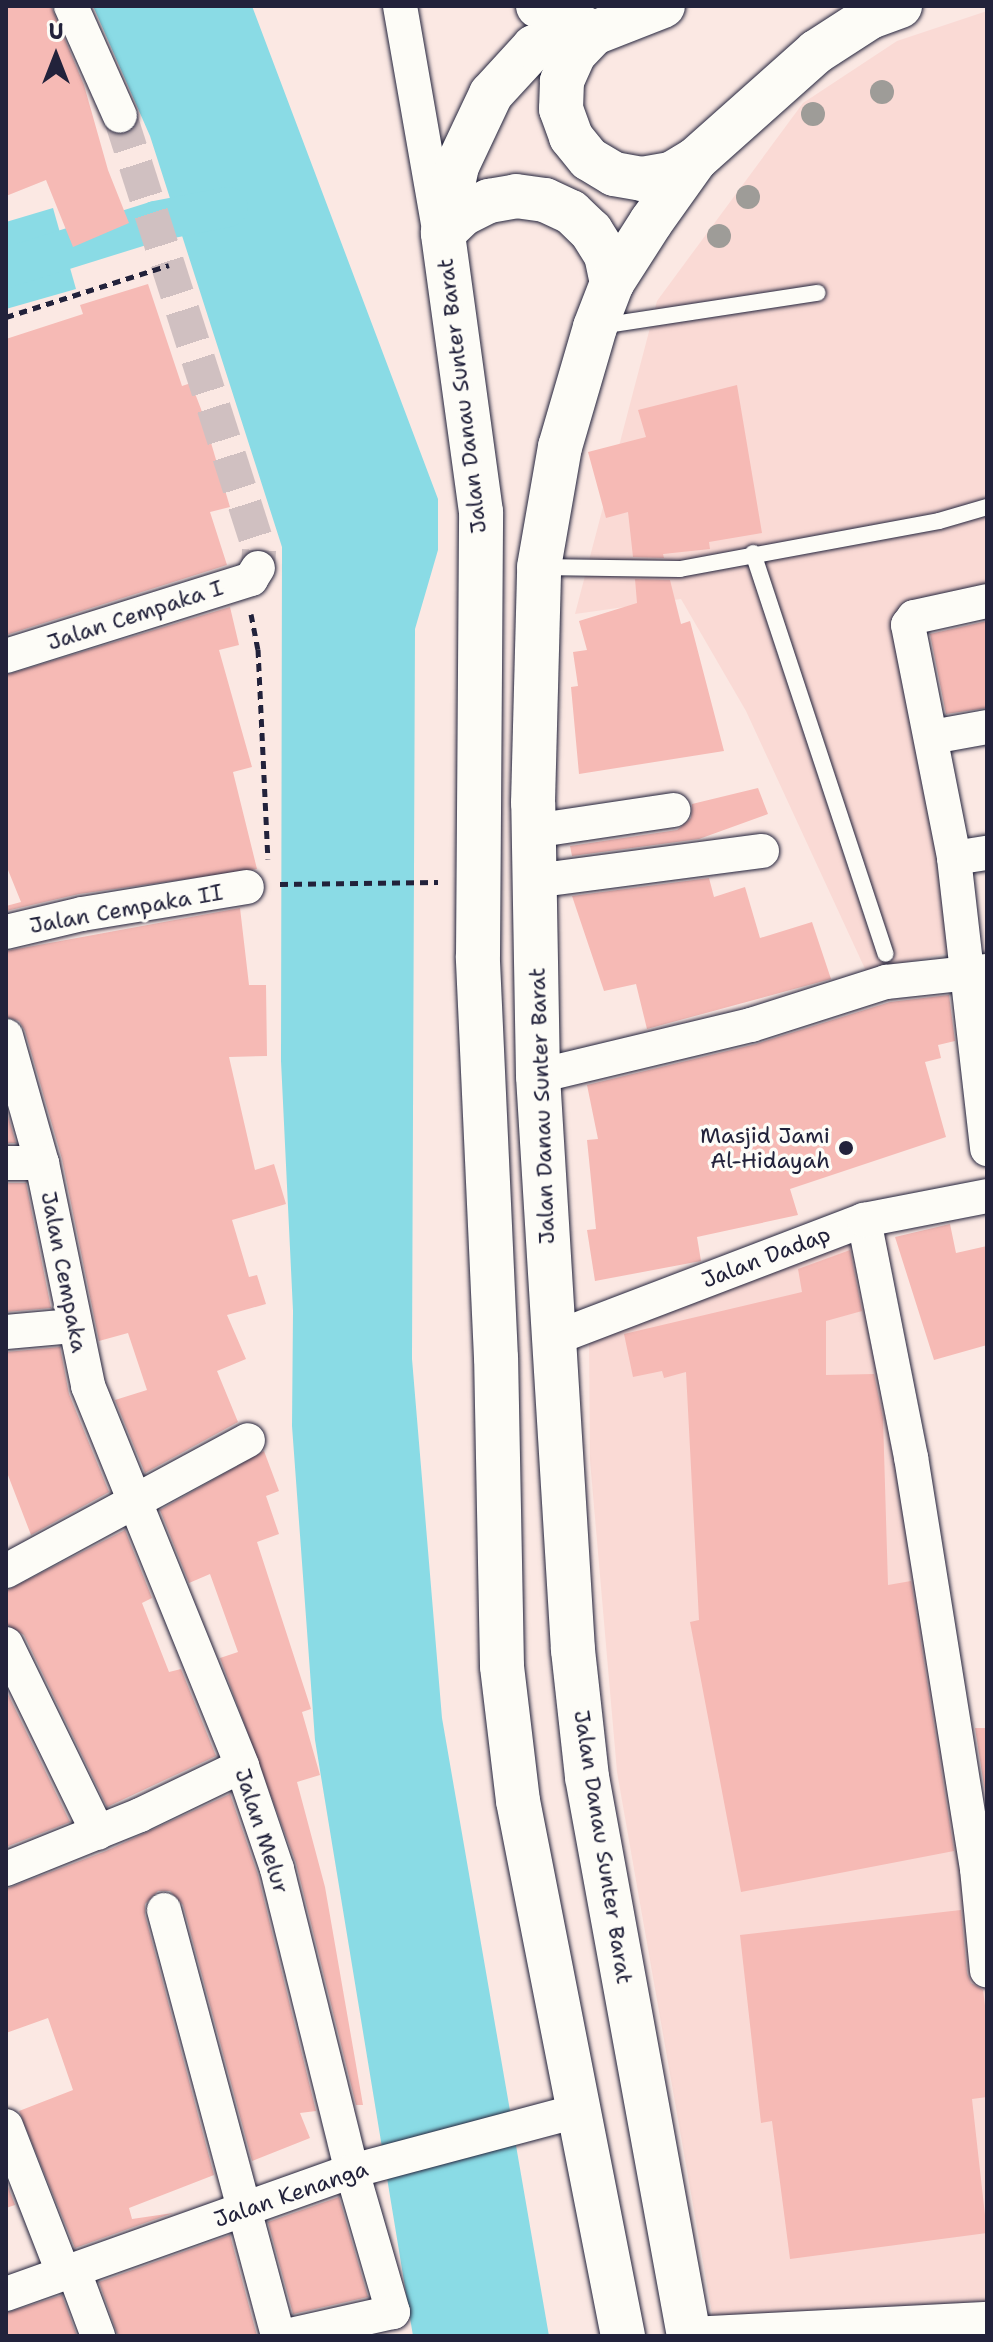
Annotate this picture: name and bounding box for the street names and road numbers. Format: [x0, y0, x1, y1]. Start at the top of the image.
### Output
street label: Jalan Danau Sunter Barat [432, 257, 492, 535]
street label: Jalan Cempaka I [44, 574, 226, 656]
street label: Jalan Cempaka II [27, 879, 225, 939]
street label: Jalan Danau Sunter Barat [524, 967, 560, 1245]
street label: Jalan Cempaka [35, 1189, 93, 1355]
street label: Jalan Dadap [698, 1220, 834, 1294]
street label: Jalan Danau Sunter Barat [568, 1708, 638, 1986]
street label: Jalan Melur [229, 1765, 295, 1897]
street label: Jalan Kenanga [211, 2155, 371, 2233]

